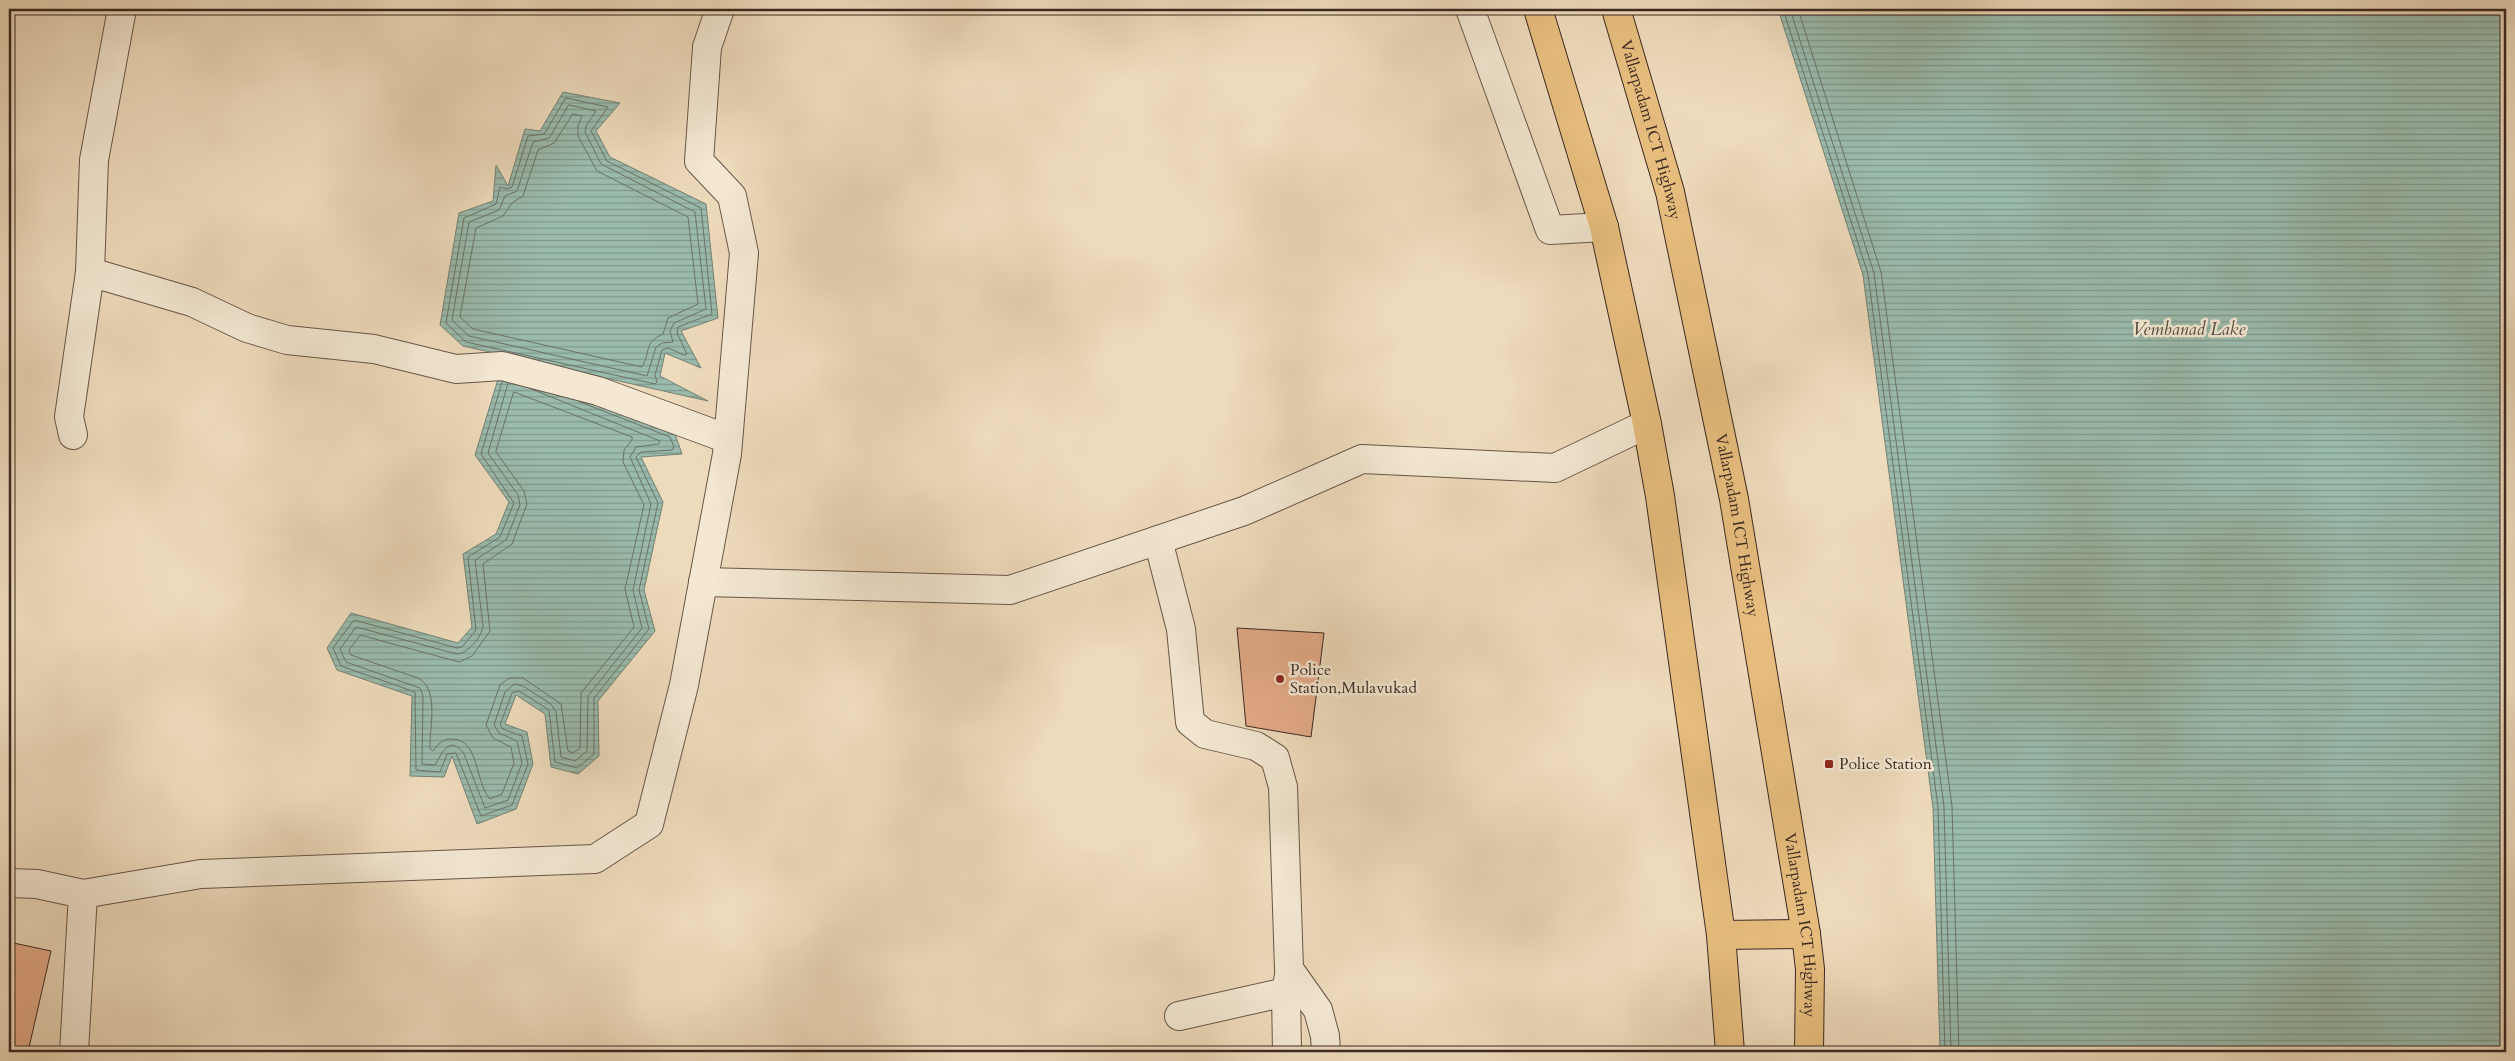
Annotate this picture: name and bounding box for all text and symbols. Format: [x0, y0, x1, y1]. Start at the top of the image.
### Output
street label: Vallarpadam ICT Highway [1615, 38, 1687, 222]
water label: Vembanad Lake [2133, 317, 2247, 342]
street label: Vallarpadam ICT Highway [1710, 432, 1764, 619]
place label: Police Station,Mulavukad [1290, 659, 1418, 699]
marker: Police Station,Mulavukad [1274, 673, 1286, 685]
place label: Police Station [1839, 753, 1932, 775]
marker: Police Station [1823, 758, 1835, 770]
street label: Vallarpadam ICT Highway [1778, 831, 1821, 1018]

